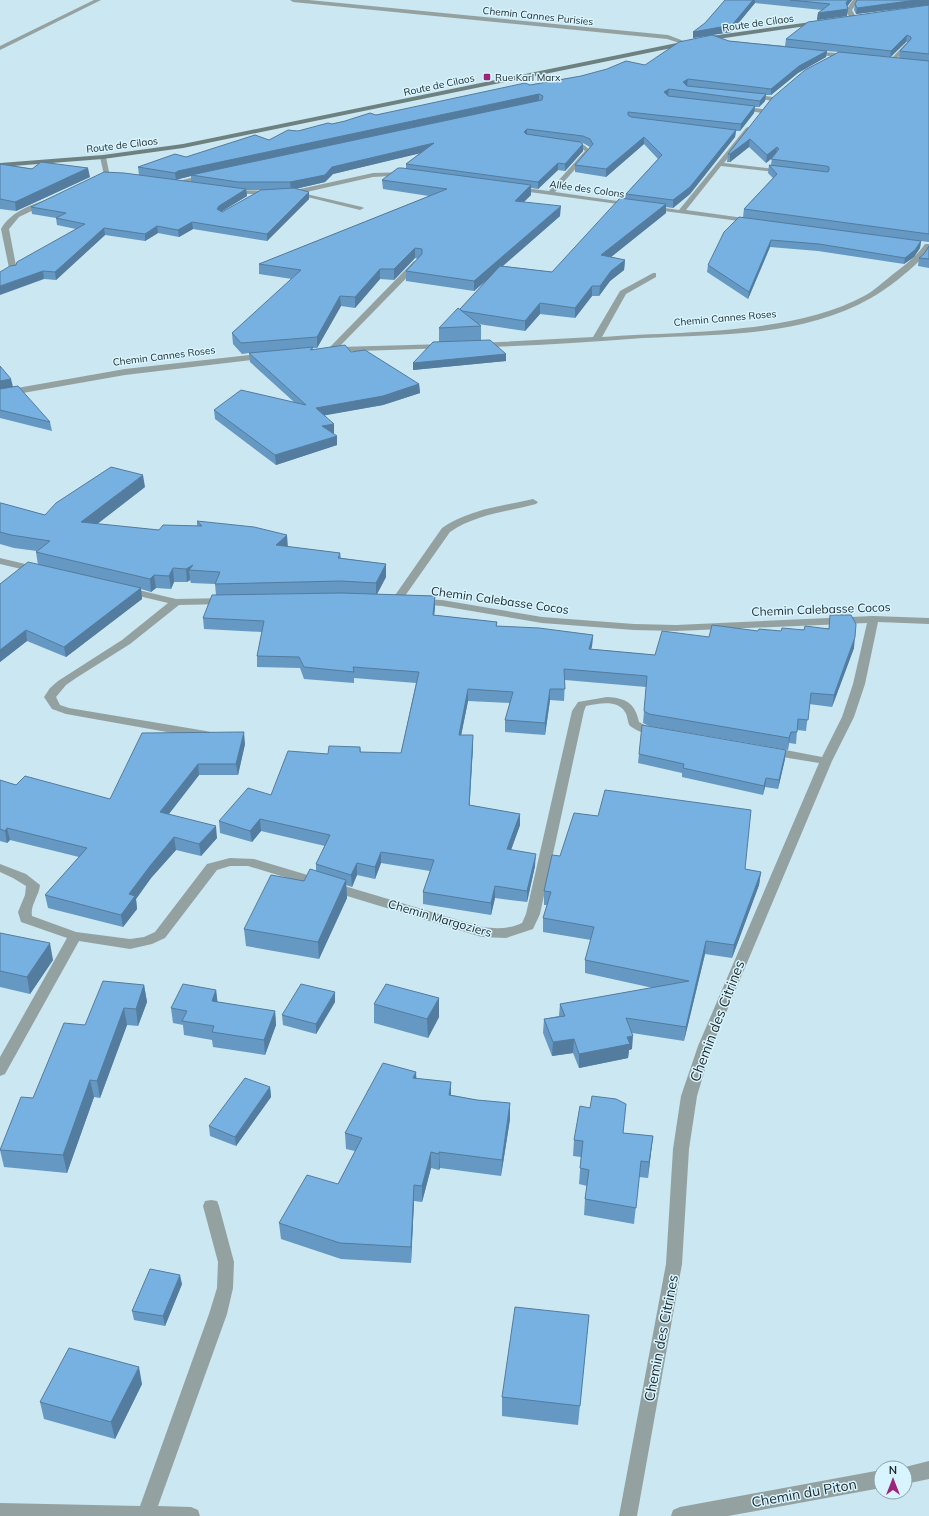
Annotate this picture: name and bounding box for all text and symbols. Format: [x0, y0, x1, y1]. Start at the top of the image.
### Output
street label: Chemin Cannes Purisies [482, 4, 594, 28]
street label: Route de Cilaos [721, 12, 795, 34]
street label: Route de Cilaos [402, 71, 476, 99]
place label: Rue Karl Marx [495, 71, 561, 84]
marker: Rue Karl Marx [482, 72, 492, 82]
street label: Route de Cilaos [85, 134, 159, 156]
street label: Allée des Colons [549, 177, 625, 201]
street label: Chemin Cannes Roses [673, 307, 777, 329]
street label: Chemin Cannes Roses [112, 343, 216, 369]
street label: Chemin Calebasse Cocos [430, 583, 570, 617]
street label: Chemin Calebasse Cocos [751, 599, 891, 619]
street label: Chemin Margoziers [387, 896, 494, 940]
street label: Chemin des Citrines [686, 958, 748, 1084]
street label: Chemin des Citrines [640, 1273, 682, 1403]
north arrow [873, 1460, 913, 1500]
text: N [889, 1463, 897, 1477]
street label: Chemin du Piton [750, 1475, 858, 1511]

